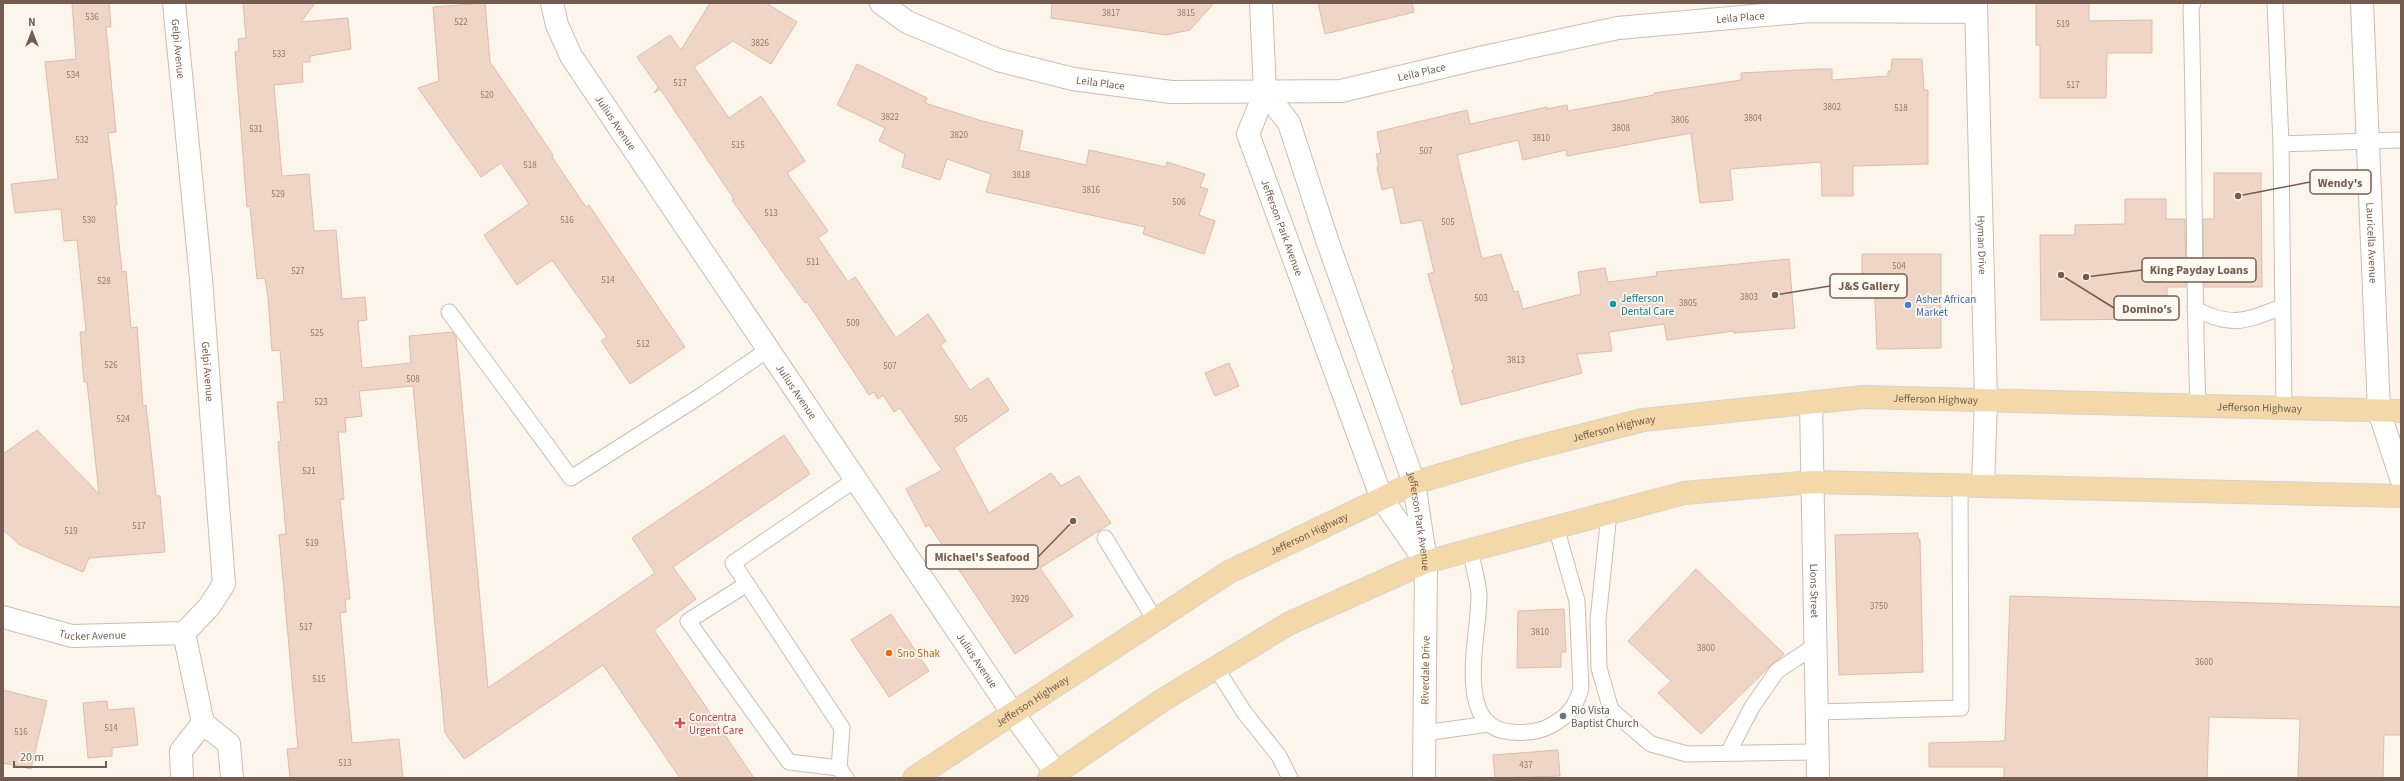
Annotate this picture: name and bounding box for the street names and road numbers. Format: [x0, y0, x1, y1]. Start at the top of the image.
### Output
street label: Leila Place [1715, 8, 1766, 27]
street label: Gelpi Avenue [168, 18, 188, 80]
street label: Leila Place [1396, 59, 1448, 85]
street label: Leila Place [1075, 73, 1126, 94]
street label: Julius Avenue [591, 92, 640, 154]
street label: Jefferson Park Avenue [1257, 177, 1307, 279]
street label: Lauricella Avenue [2362, 202, 2381, 284]
street label: Hyman Drive [1973, 215, 1990, 275]
street label: Gelpi Avenue [198, 341, 217, 403]
street label: Julius Avenue [772, 361, 820, 423]
street label: Jefferson Highway [1893, 391, 1978, 408]
street label: Jefferson Highway [2217, 399, 2302, 416]
street label: Jefferson Highway [1571, 412, 1656, 446]
street label: Jefferson Park Avenue [1402, 468, 1433, 571]
street label: Jefferson Highway [1268, 509, 1351, 559]
street label: Lions Street [1806, 564, 1822, 619]
street label: Tucker Avenue [57, 626, 127, 644]
street label: Julius Avenue [953, 630, 1001, 692]
street label: Riverdale Drive [1417, 635, 1434, 705]
street label: Jefferson Highway [993, 672, 1072, 731]

